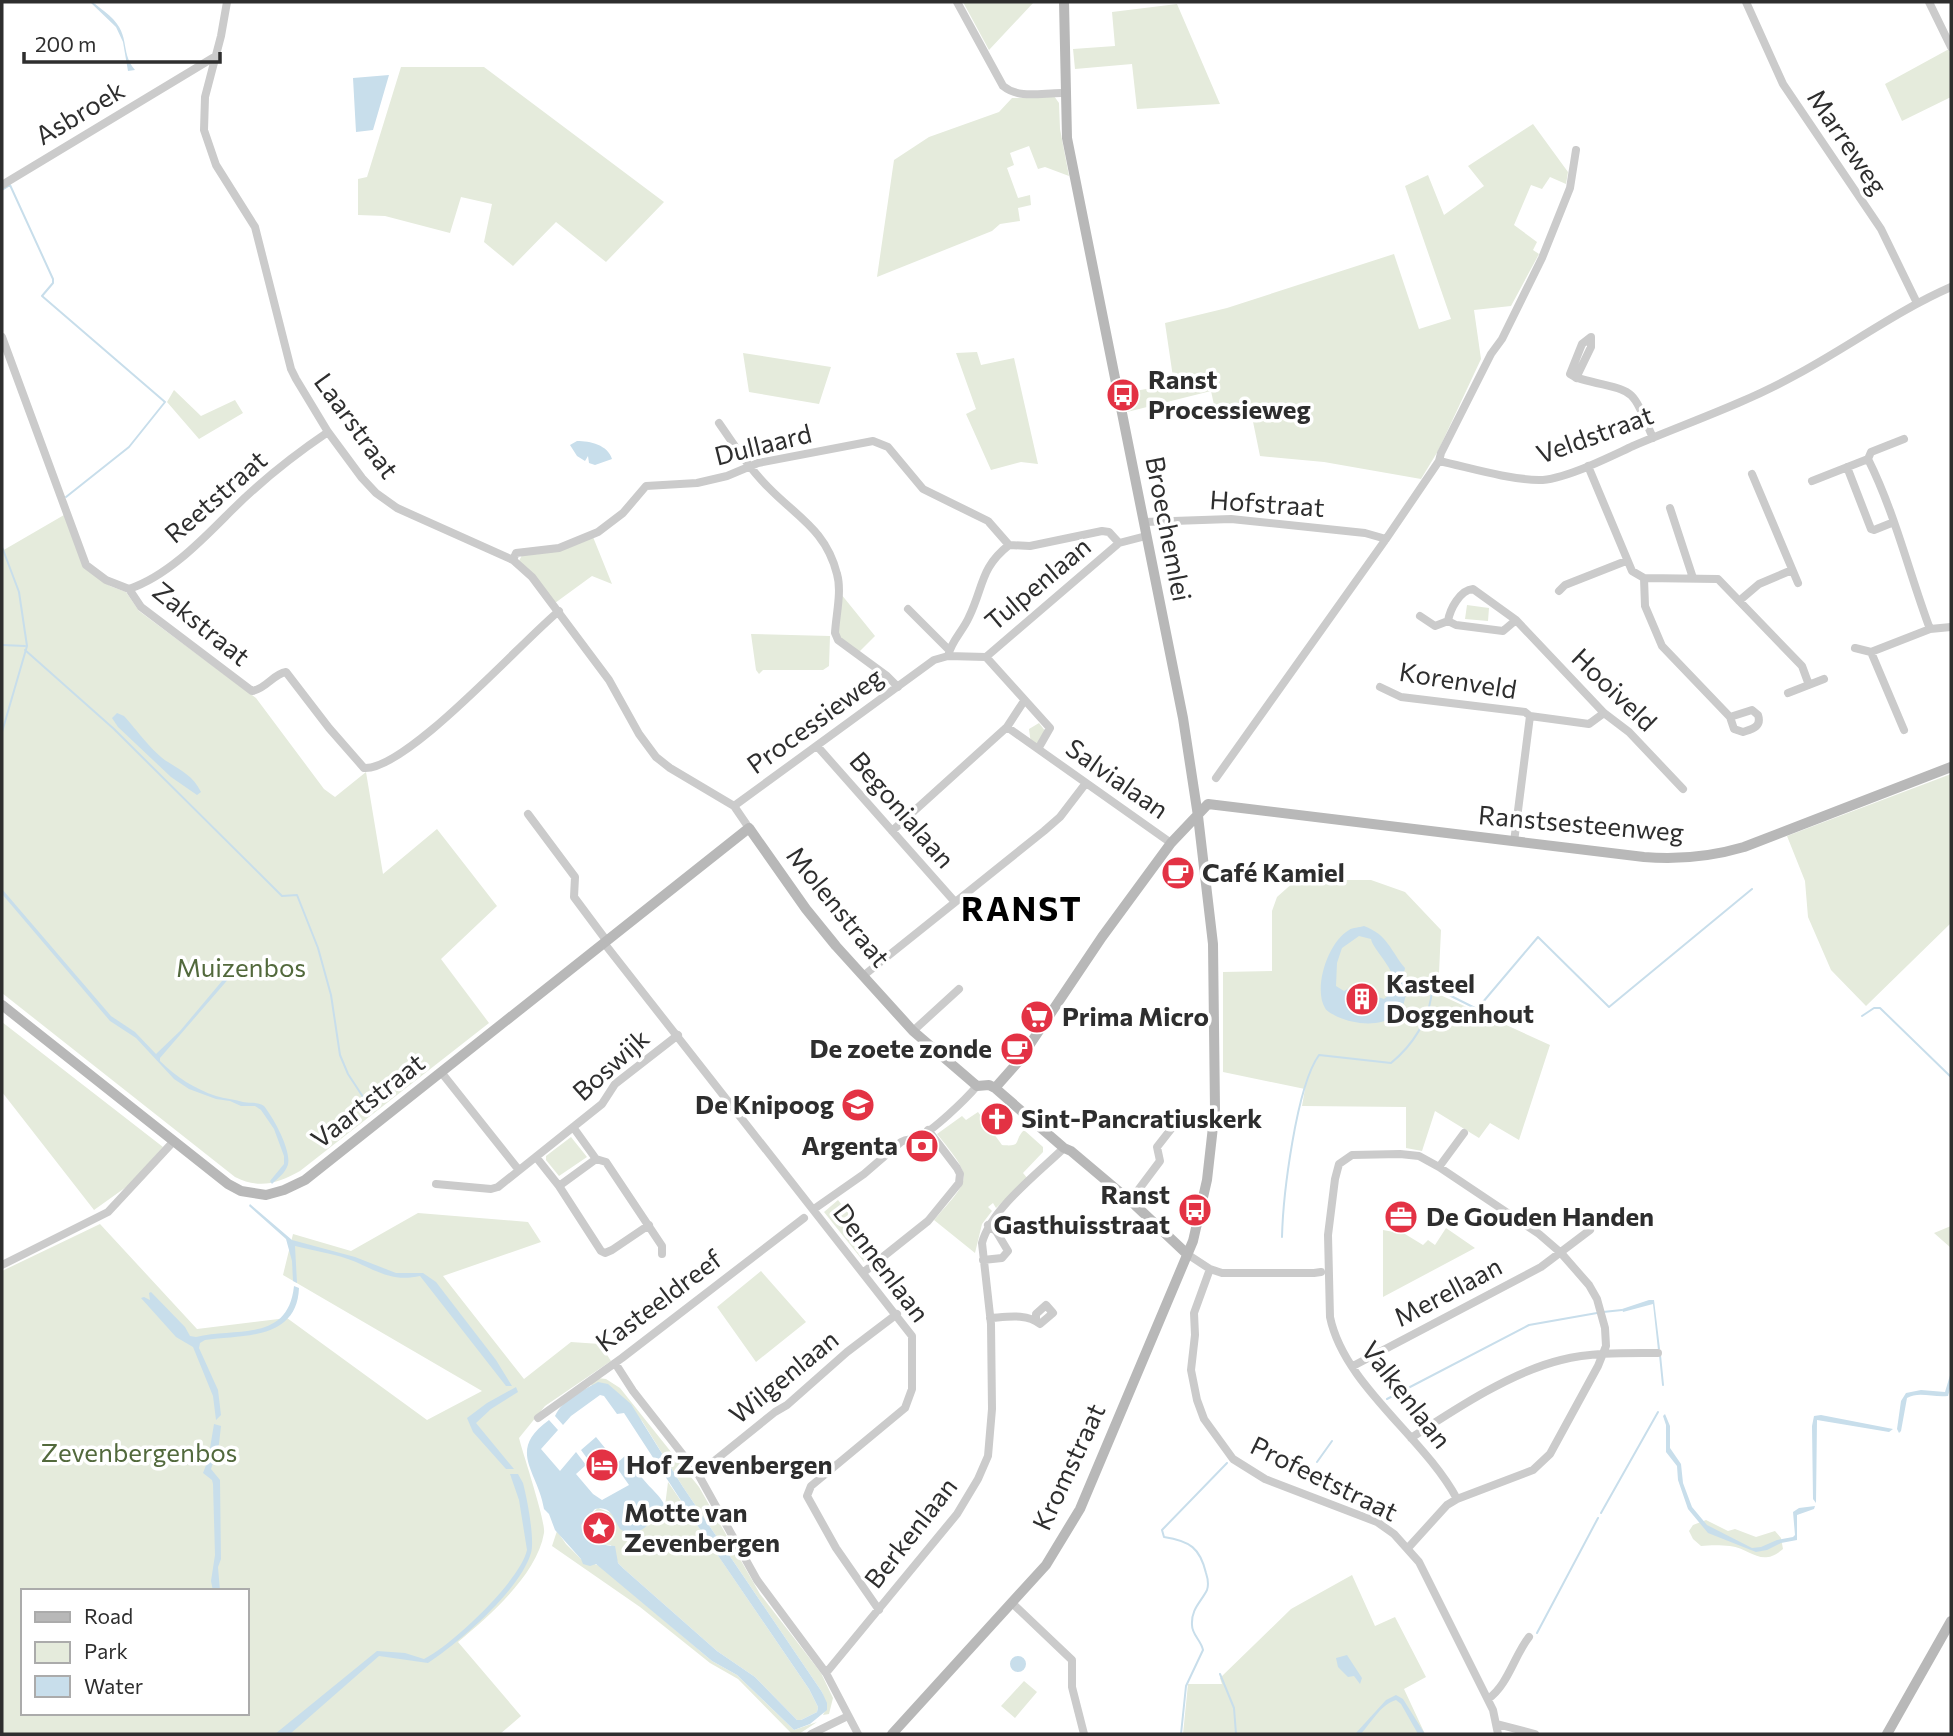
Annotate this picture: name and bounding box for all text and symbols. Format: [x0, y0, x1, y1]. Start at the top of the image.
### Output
scale bar [24, 21, 220, 65]
text: 200 m [35, 31, 96, 56]
street label: Asbroek [29, 73, 129, 150]
street label: Marreweg [1802, 83, 1895, 200]
place label: Ranst Processieweg [1148, 363, 1311, 424]
street label: Laarstraat [309, 366, 406, 484]
bus stop icon: Ranst Processieweg [1104, 376, 1142, 414]
street label: Veldstraat [1532, 398, 1657, 469]
street label: Dullaard [711, 417, 814, 471]
street label: Reetstraat [158, 443, 272, 549]
street label: Broechemlei [1140, 454, 1199, 604]
street label: Hofstraat [1209, 483, 1326, 522]
street label: Tulpenlaan [978, 530, 1096, 636]
street label: Zakstraat [147, 574, 257, 671]
street label: Hooiveld [1566, 641, 1664, 737]
street label: Korenveld [1397, 655, 1519, 704]
street label: Processieweg [740, 660, 888, 779]
street label: Salvialaan [1061, 731, 1175, 824]
street label: Begonialaan [844, 745, 962, 873]
street label: Ranstsesteenweg [1477, 798, 1685, 847]
street label: Molenstraat [781, 840, 897, 973]
cafe icon: Café Kamiel [1159, 854, 1197, 892]
place label: Café Kamiel [1202, 856, 1345, 887]
district label: RANST [961, 887, 1083, 928]
park label: Muizenbos [176, 951, 306, 982]
place label: Kasteel Doggenhout [1386, 967, 1534, 1028]
building icon: Kasteel Doggenhout [1343, 980, 1381, 1018]
supermarket icon: Prima Micro [1018, 998, 1056, 1036]
place label: Prima Micro [1062, 1000, 1209, 1031]
street label: Boswijk [565, 1022, 655, 1106]
cafe icon: De zoete zonde [998, 1030, 1036, 1068]
place label: De zoete zonde [809, 1032, 992, 1063]
street label: Vaartstraat [304, 1046, 430, 1154]
school or university icon: De Knipoog [839, 1086, 877, 1124]
place label: De Knipoog [695, 1088, 834, 1119]
church icon: Sint-Pancratiuskerk [978, 1100, 1016, 1138]
place label: Sint-Pancratiuskerk [1021, 1102, 1262, 1133]
bank icon: Argenta [903, 1127, 941, 1165]
place label: Argenta [801, 1129, 898, 1160]
place label: Ranst Gasthuisstraat [993, 1178, 1170, 1239]
bus stop icon: Ranst Gasthuisstraat [1176, 1191, 1214, 1229]
street label: Dennenlaan [828, 1197, 937, 1327]
office icon: De Gouden Handen [1382, 1198, 1420, 1236]
place label: De Gouden Handen [1426, 1200, 1654, 1231]
street label: Kasteeldreef [589, 1242, 728, 1357]
street label: Merellaan [1388, 1249, 1506, 1332]
street label: Wilgenlaan [722, 1323, 844, 1429]
street label: Valkenlaan [1356, 1334, 1459, 1454]
street label: Kromstraat [1025, 1398, 1110, 1535]
street label: Profeetstraat [1246, 1429, 1403, 1527]
park label: Zevenbergenbos [41, 1436, 237, 1467]
hotel icon: Hof Zevenbergen [583, 1446, 621, 1484]
place label: Hof Zevenbergen [626, 1448, 833, 1479]
street label: Berkenlaan [857, 1471, 963, 1594]
place label: Motte van Zevenbergen [624, 1496, 780, 1557]
place icon: Motte van Zevenbergen [580, 1509, 618, 1547]
legend [21, 1589, 248, 1715]
text: Road [84, 1603, 133, 1628]
text: Park [84, 1638, 128, 1663]
text: Water [84, 1673, 143, 1698]

